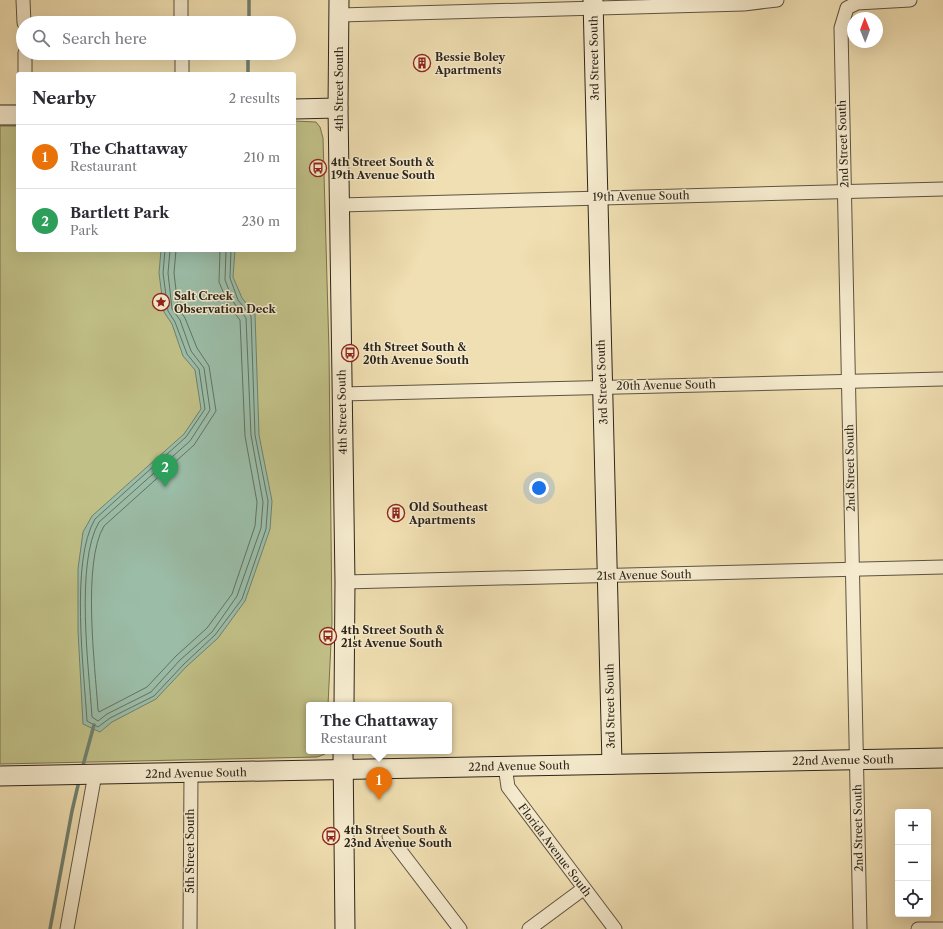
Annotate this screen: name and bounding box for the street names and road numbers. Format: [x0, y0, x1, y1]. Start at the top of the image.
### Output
street label: 3rd Street South [586, 15, 602, 101]
street label: 4th Street South [332, 46, 346, 132]
street label: 2nd Street South [834, 100, 852, 188]
street label: 19th Avenue South [592, 188, 690, 204]
street label: 3rd Street South [594, 339, 610, 425]
street label: 4th Street South [334, 369, 350, 455]
street label: 20th Avenue South [616, 377, 716, 393]
street label: 2nd Street South [842, 424, 858, 512]
street label: 21st Avenue South [596, 567, 692, 583]
street label: 3rd Street South [602, 663, 618, 749]
street label: 22nd Avenue South [792, 752, 894, 768]
street label: 22nd Avenue South [468, 758, 570, 774]
street label: 22nd Avenue South [145, 765, 247, 781]
street label: 2nd Street South [850, 784, 866, 872]
street label: Florida Avenue South [515, 801, 595, 899]
street label: 5th Street South [183, 809, 197, 893]

